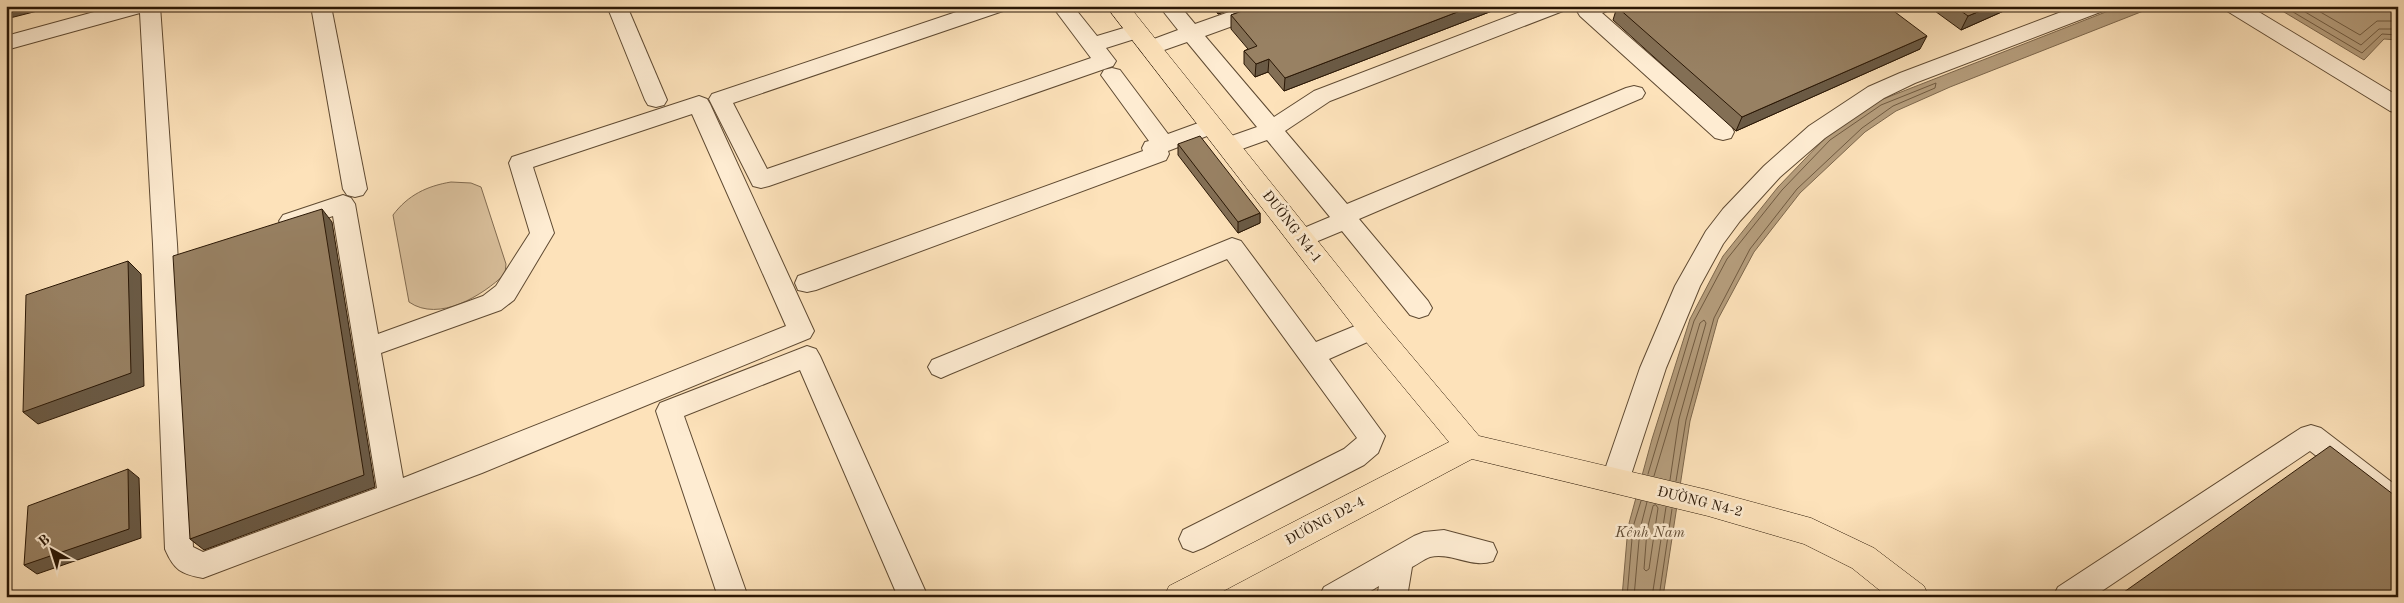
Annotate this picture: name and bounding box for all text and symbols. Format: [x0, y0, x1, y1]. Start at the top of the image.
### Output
street label: ĐƯỜNG N4-1 [1260, 186, 1328, 266]
street label: ĐƯỜNG N4-2 [1656, 481, 1745, 519]
street label: ĐƯỜNG D2-4 [1281, 491, 1367, 548]
north arrow [28, 526, 78, 576]
water label: Kênh Nam [1614, 526, 1685, 541]
text: B [36, 532, 53, 549]

